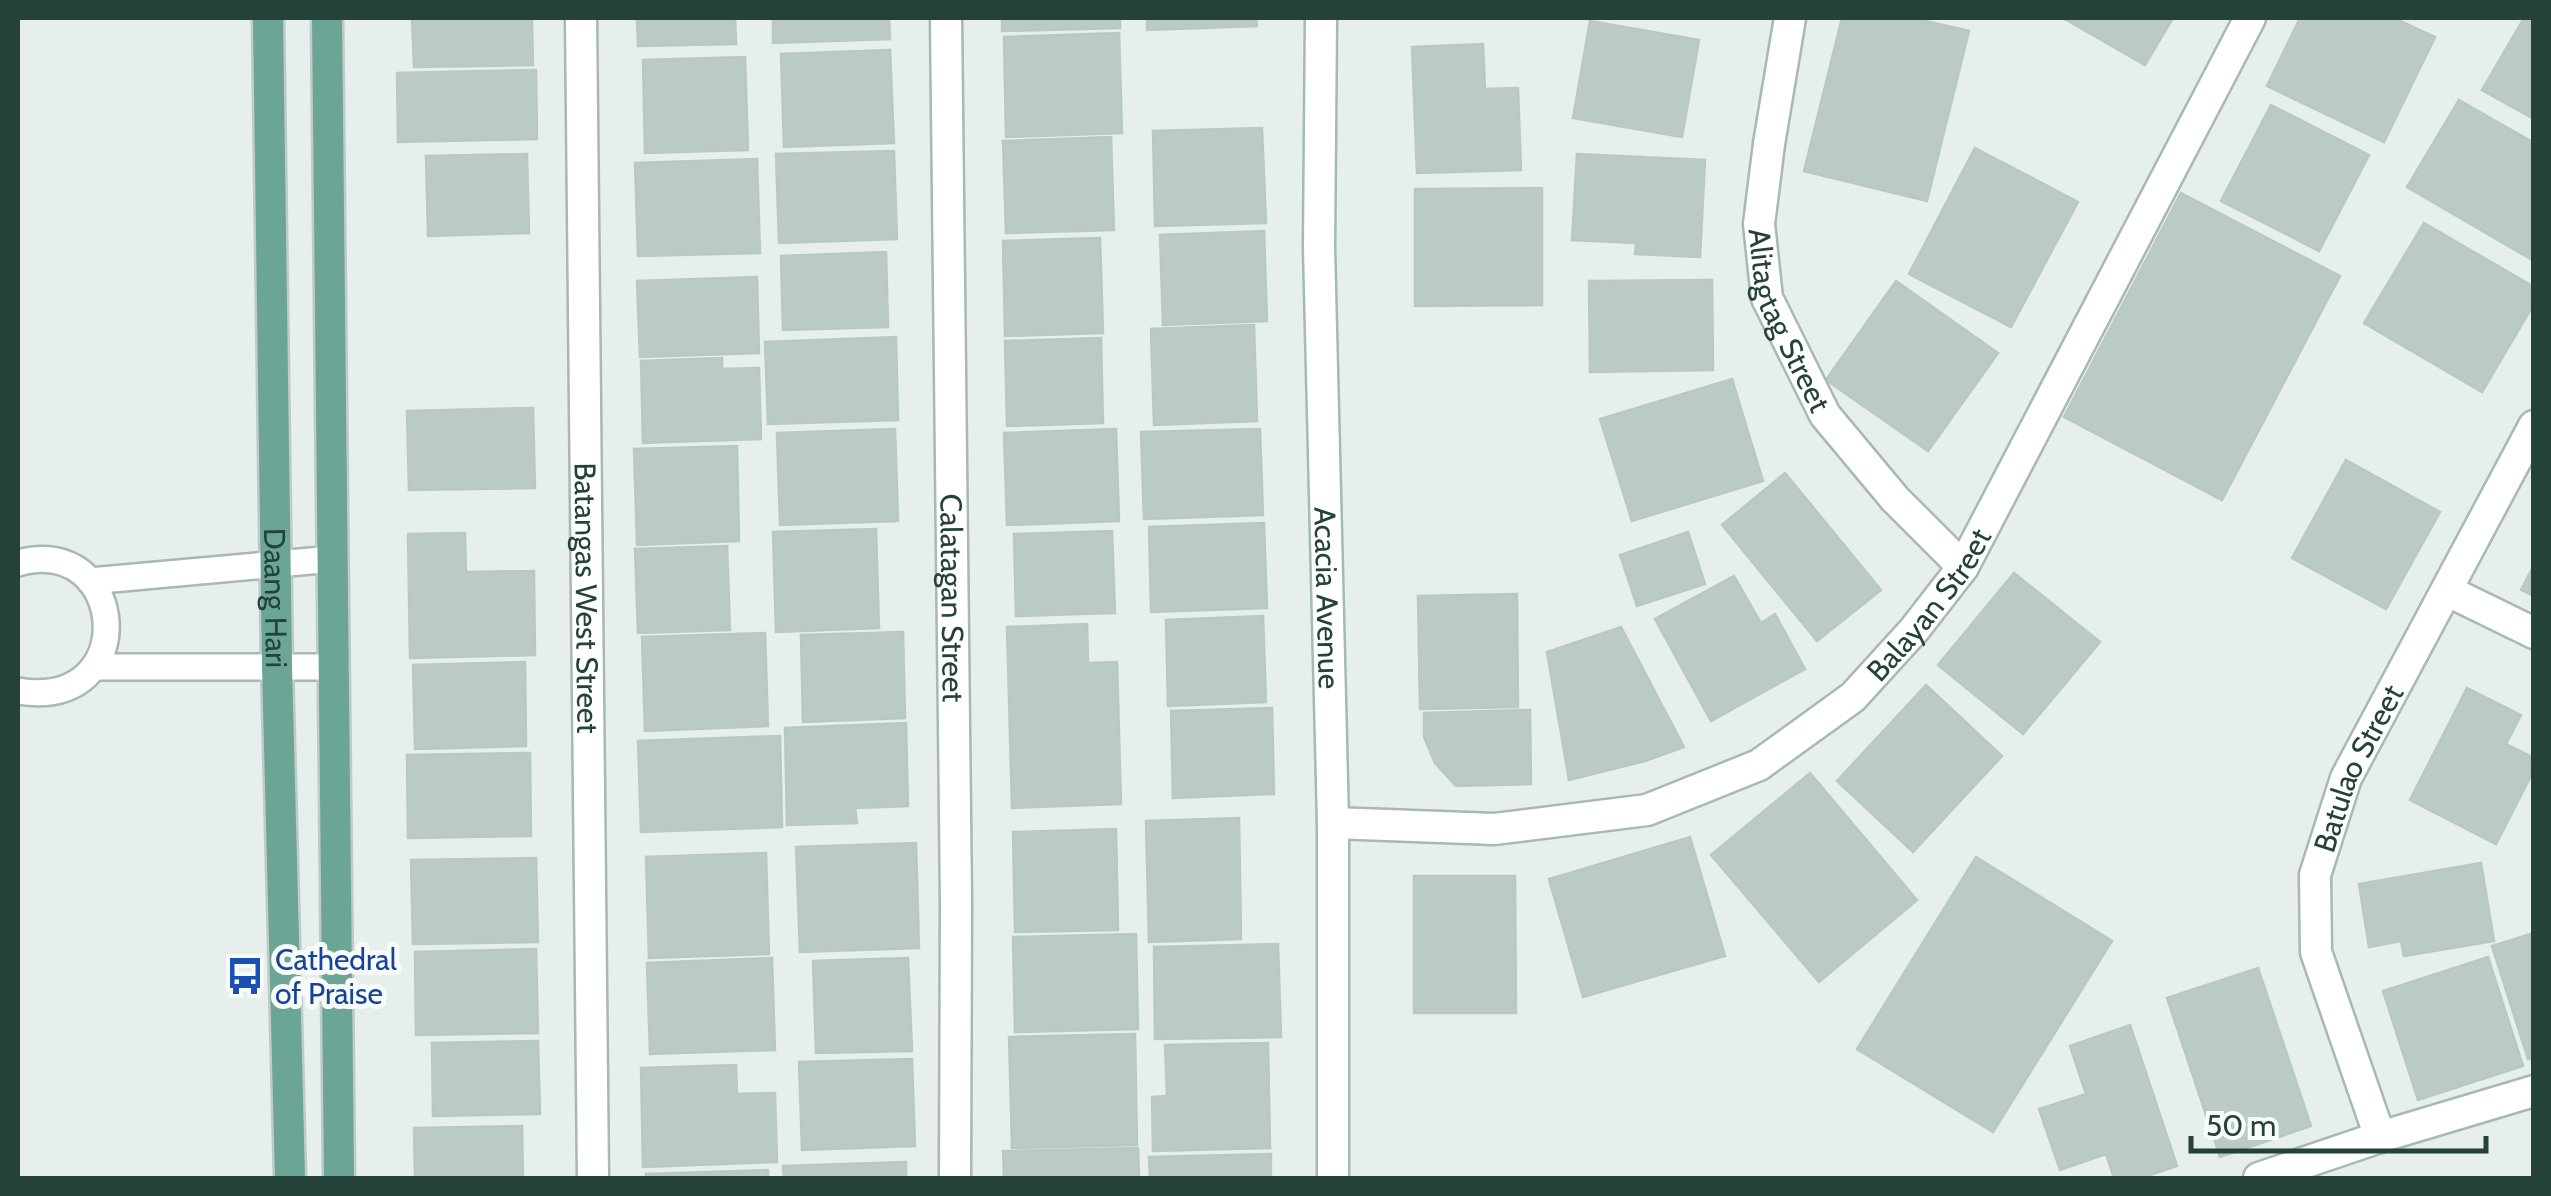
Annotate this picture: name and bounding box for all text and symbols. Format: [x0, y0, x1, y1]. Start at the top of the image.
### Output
street label: Alitagtag Street [1741, 226, 1839, 418]
street label: Batangas West Street [567, 462, 607, 734]
street label: Calatagan Street [933, 493, 972, 703]
street label: Acacia Avenue [1307, 506, 1348, 690]
street label: Balayan Street [1858, 522, 1999, 689]
street label: Daang Hari [257, 528, 296, 668]
street label: Batulao Street [2305, 678, 2411, 857]
place label: Cathedral of Praise [275, 941, 397, 1012]
bus stop icon: Cathedral of Praise [224, 955, 266, 997]
scale bar [2191, 1091, 2486, 1153]
text: 50 m [2206, 1107, 2276, 1144]

